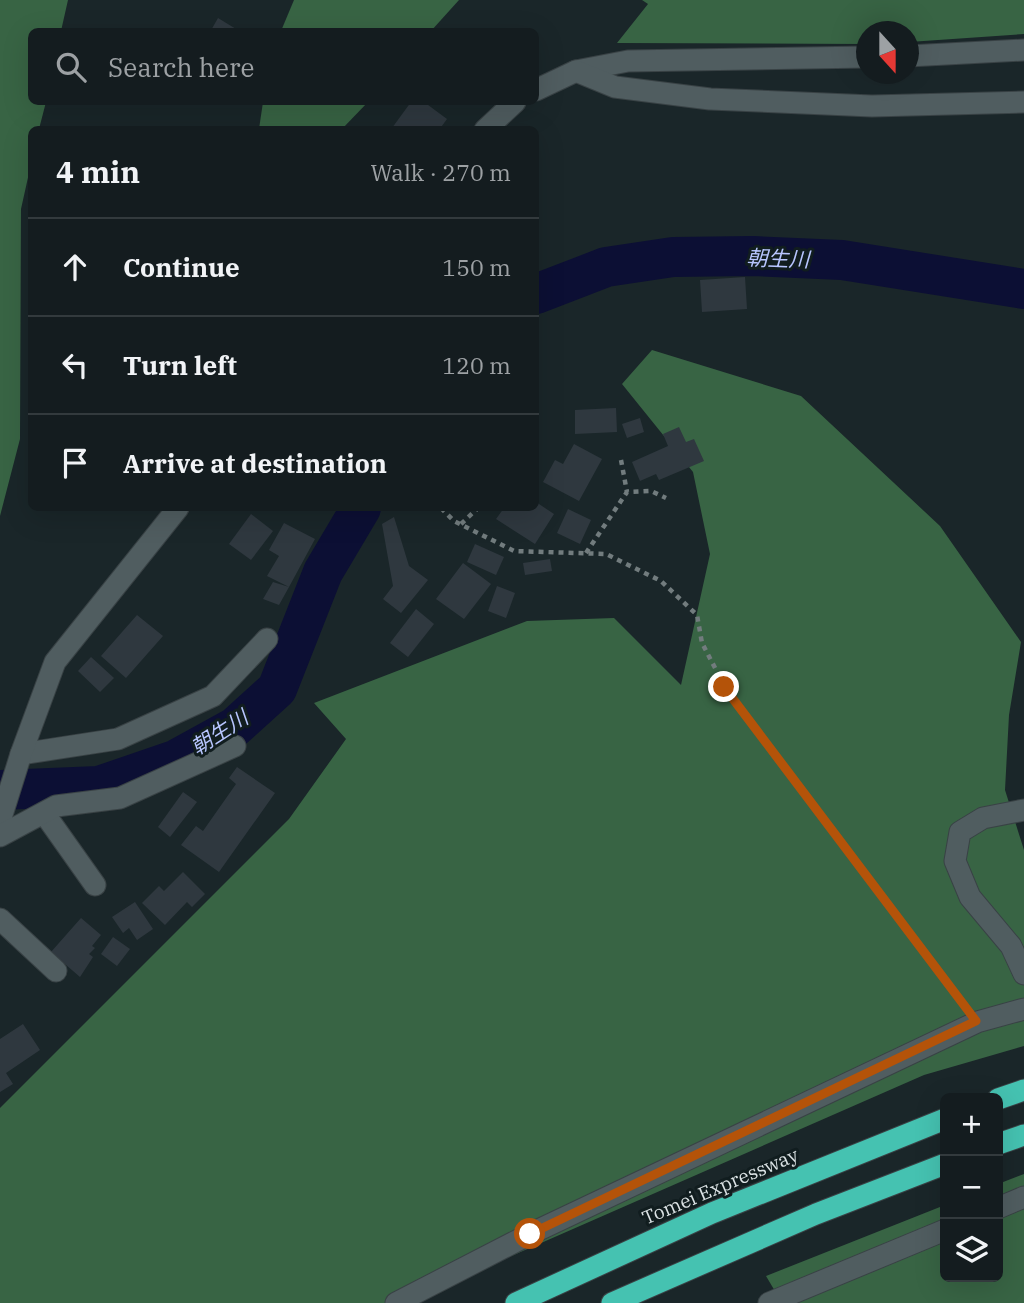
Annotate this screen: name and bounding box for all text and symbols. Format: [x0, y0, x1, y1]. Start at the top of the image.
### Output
north arrow [856, 21, 919, 84]
search box [28, 28, 539, 105]
icon: search [52, 48, 90, 86]
text: Search here [108, 50, 254, 84]
text: 4 min [56, 152, 140, 191]
text: Walk · 270 m [370, 157, 511, 187]
water label: 朝生川 [746, 243, 812, 273]
icon: ahead [56, 248, 94, 286]
text: Continue [123, 250, 240, 284]
text: 150 m [442, 252, 511, 282]
icon: left [56, 346, 94, 384]
text: Turn left [123, 348, 237, 382]
text: 120 m [442, 350, 511, 380]
icon: arrive [56, 444, 94, 482]
text: Arrive at destination [123, 446, 387, 480]
route end [708, 671, 739, 702]
water label: 朝生川 [185, 702, 255, 761]
map controls [940, 1093, 1003, 1282]
button: + [940, 1093, 1003, 1156]
street label: Tomei Expressway [638, 1142, 802, 1230]
button: − [940, 1156, 1003, 1219]
route start [514, 1218, 545, 1249]
button: layers [940, 1219, 1003, 1282]

